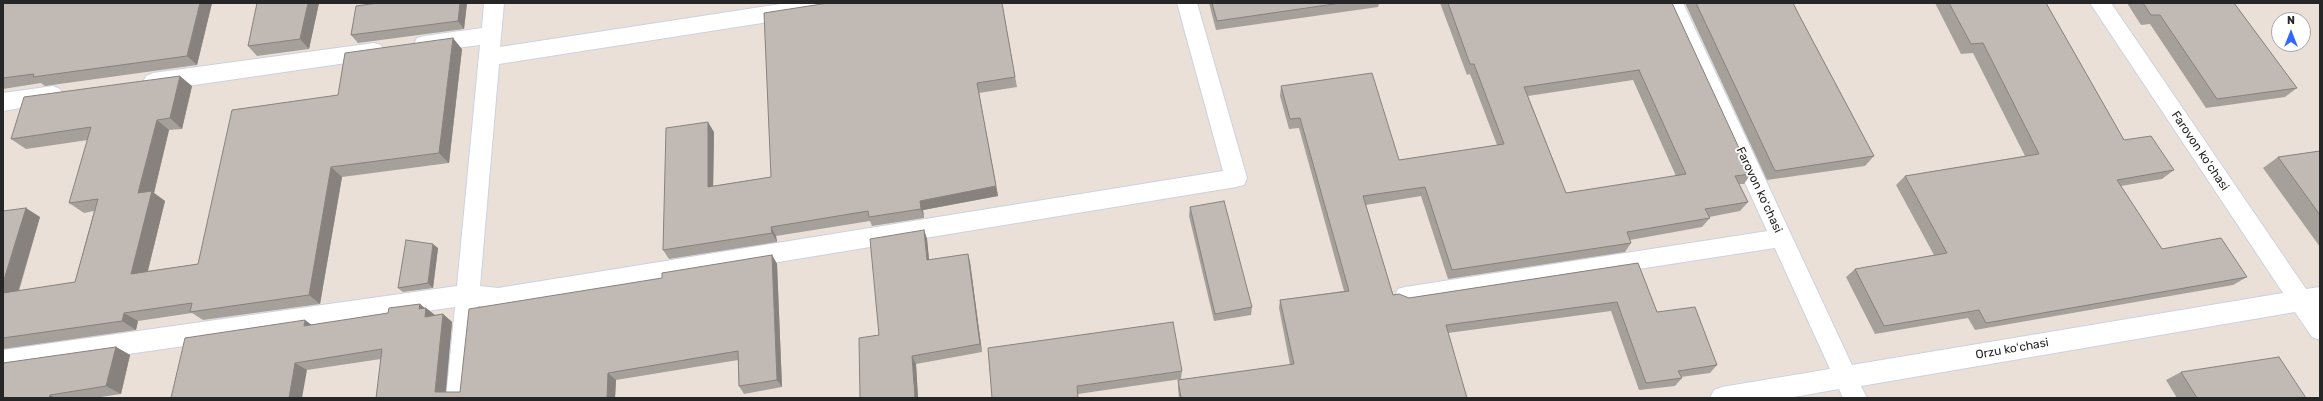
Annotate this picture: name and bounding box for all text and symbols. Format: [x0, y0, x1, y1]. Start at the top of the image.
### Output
north arrow [2271, 12, 2311, 52]
text: N [2287, 14, 2295, 27]
street label: Farovon koʻchasi [2168, 108, 2232, 194]
street label: Farovon koʻchasi [1733, 145, 1785, 235]
street label: Orzu koʻchasi [1974, 335, 2050, 363]

